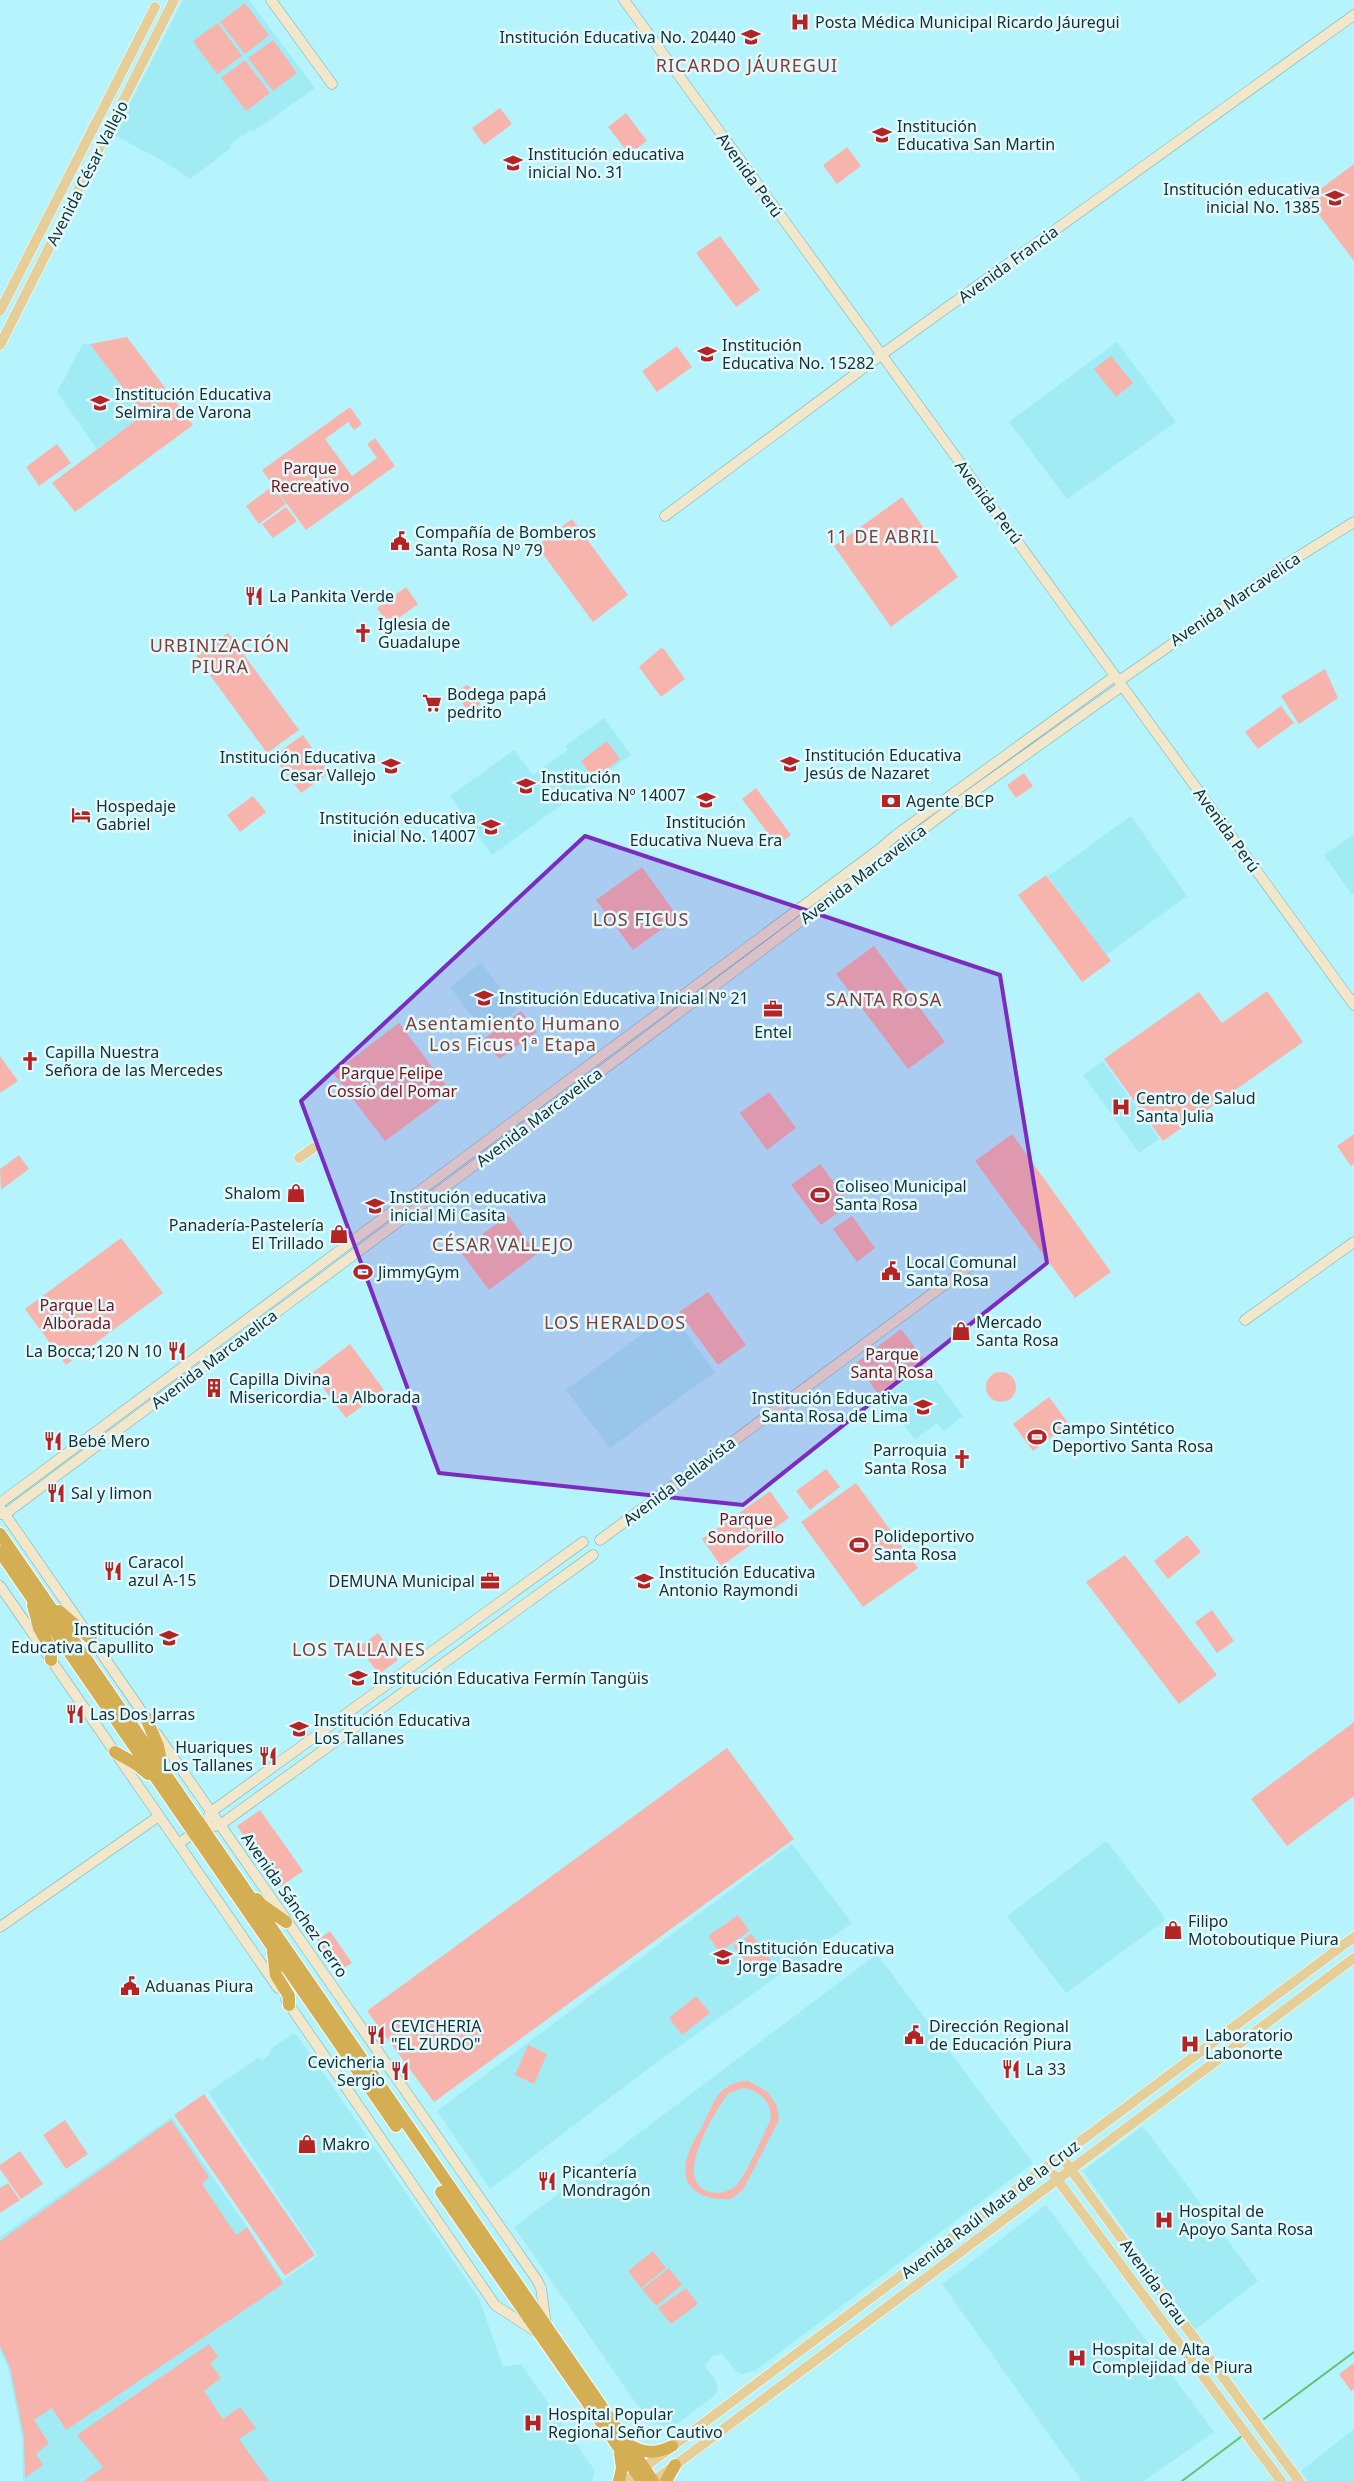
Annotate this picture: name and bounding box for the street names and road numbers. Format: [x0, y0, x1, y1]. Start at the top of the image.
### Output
street label: Avenida César Vallejo [41, 97, 133, 249]
street label: Avenida Perú [712, 128, 788, 222]
street label: Avenida Francia [954, 220, 1062, 308]
street label: Avenida Perú [950, 456, 1028, 548]
street label: Avenida Marcavelica [1165, 547, 1305, 651]
street label: Avenida Perú [1189, 783, 1265, 877]
street label: Avenida Marcavelica [795, 819, 931, 929]
street label: Avenida Marcavelica [471, 1062, 607, 1172]
street label: Avenida Marcavelica [146, 1304, 282, 1414]
street label: Avenida Bellavista [618, 1431, 740, 1531]
street label: Avenida Sánchez Cerro [237, 1828, 353, 1982]
street label: Avenida Raúl Mata de la Cruz [896, 2135, 1084, 2283]
street label: Avenida Grau [1115, 2235, 1193, 2329]

